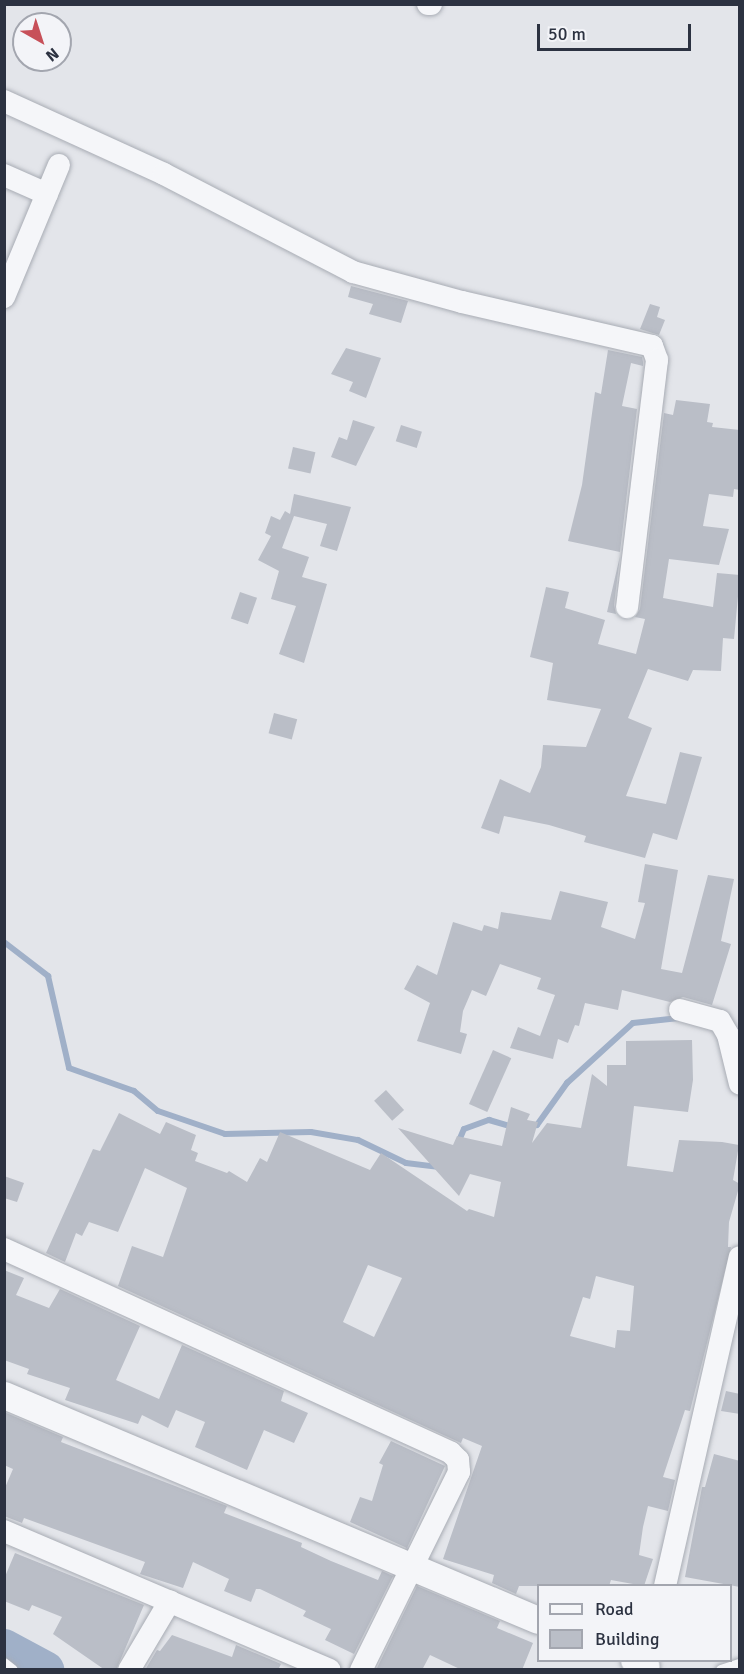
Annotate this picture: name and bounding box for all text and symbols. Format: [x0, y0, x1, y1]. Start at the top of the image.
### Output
north arrow [12, 12, 72, 72]
scale bar [540, 12, 694, 50]
text: 50 m [548, 23, 586, 45]
text: N [41, 43, 63, 66]
legend [537, 1584, 732, 1662]
text: Road [595, 1598, 634, 1620]
text: Building [595, 1628, 659, 1650]

